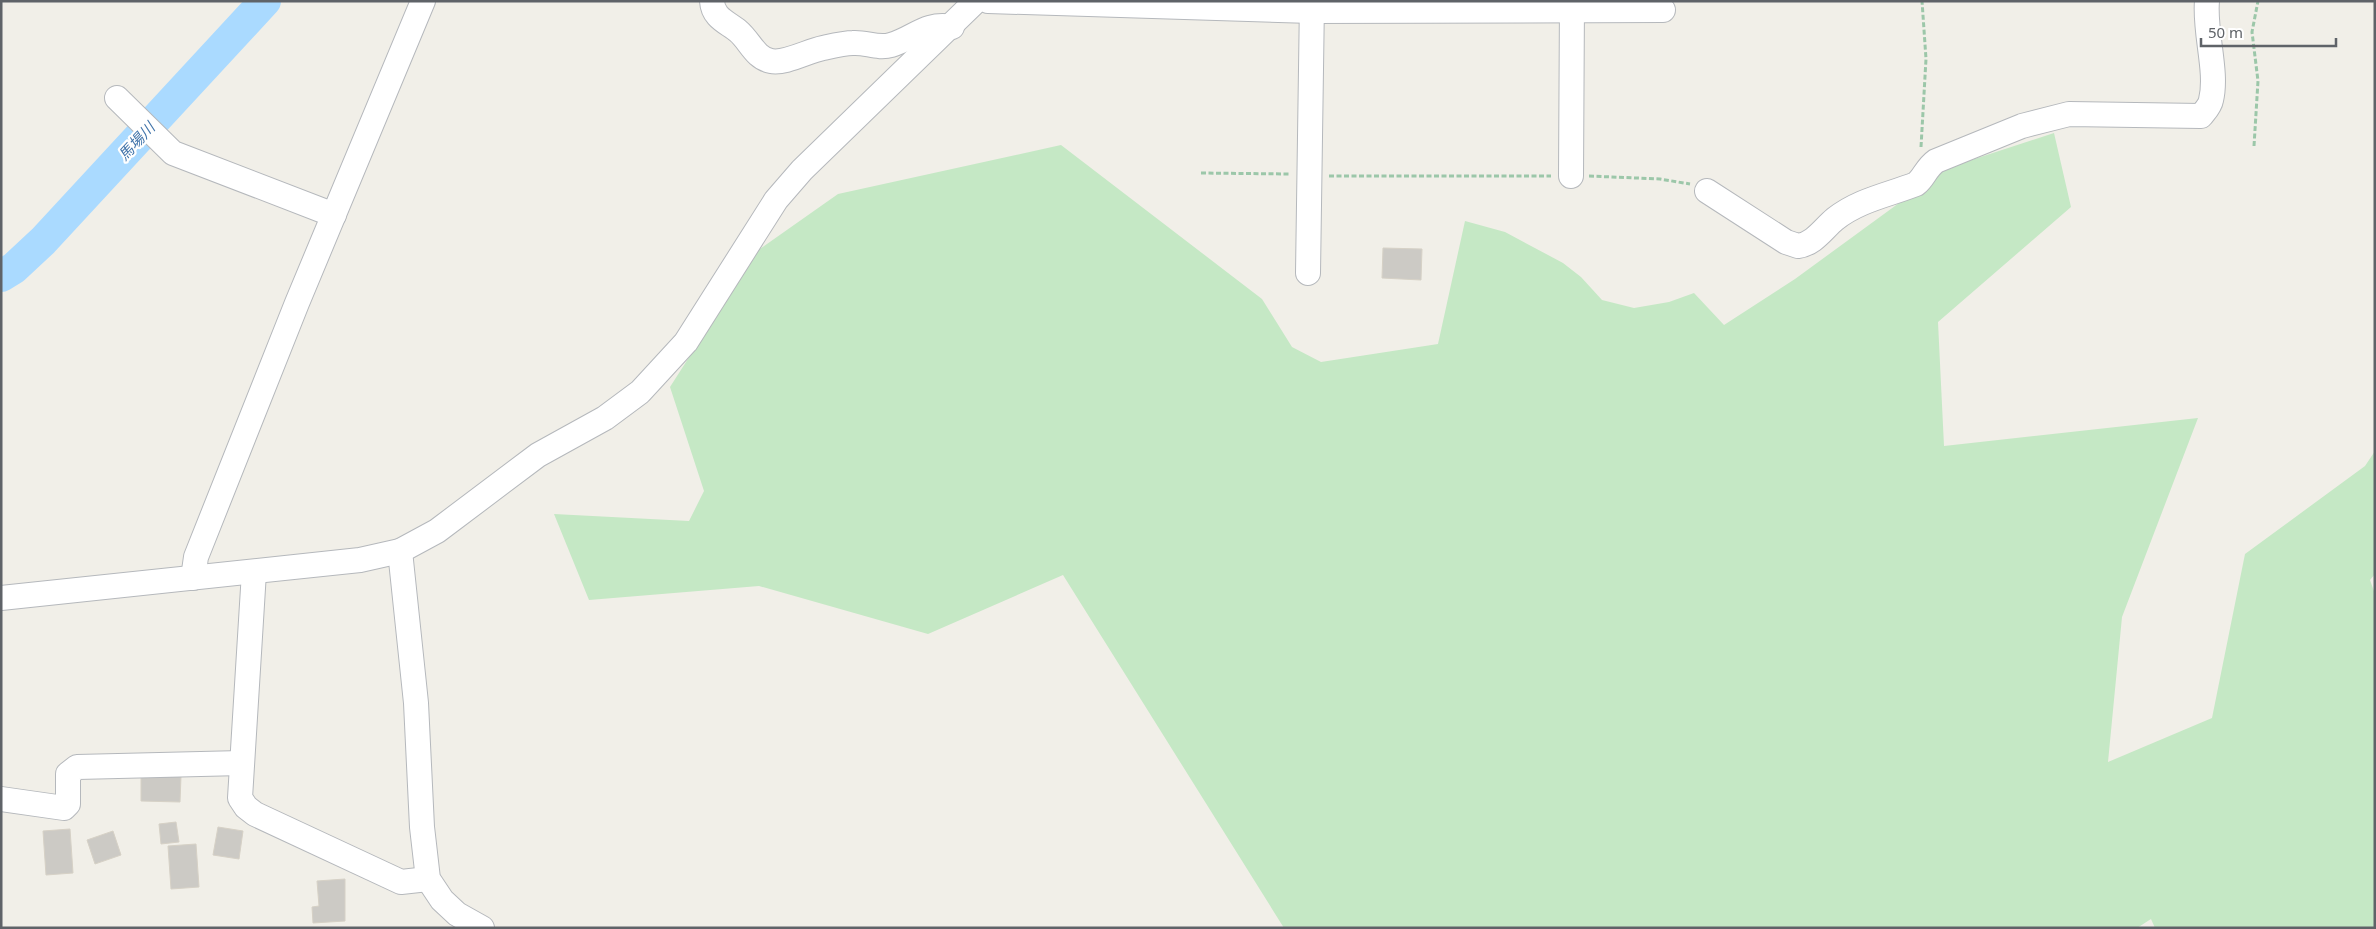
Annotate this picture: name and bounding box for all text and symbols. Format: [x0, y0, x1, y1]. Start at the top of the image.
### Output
scale bar [2201, 15, 2336, 47]
text: 50 m [2208, 22, 2243, 42]
water label: 馬場川 [113, 116, 160, 164]

